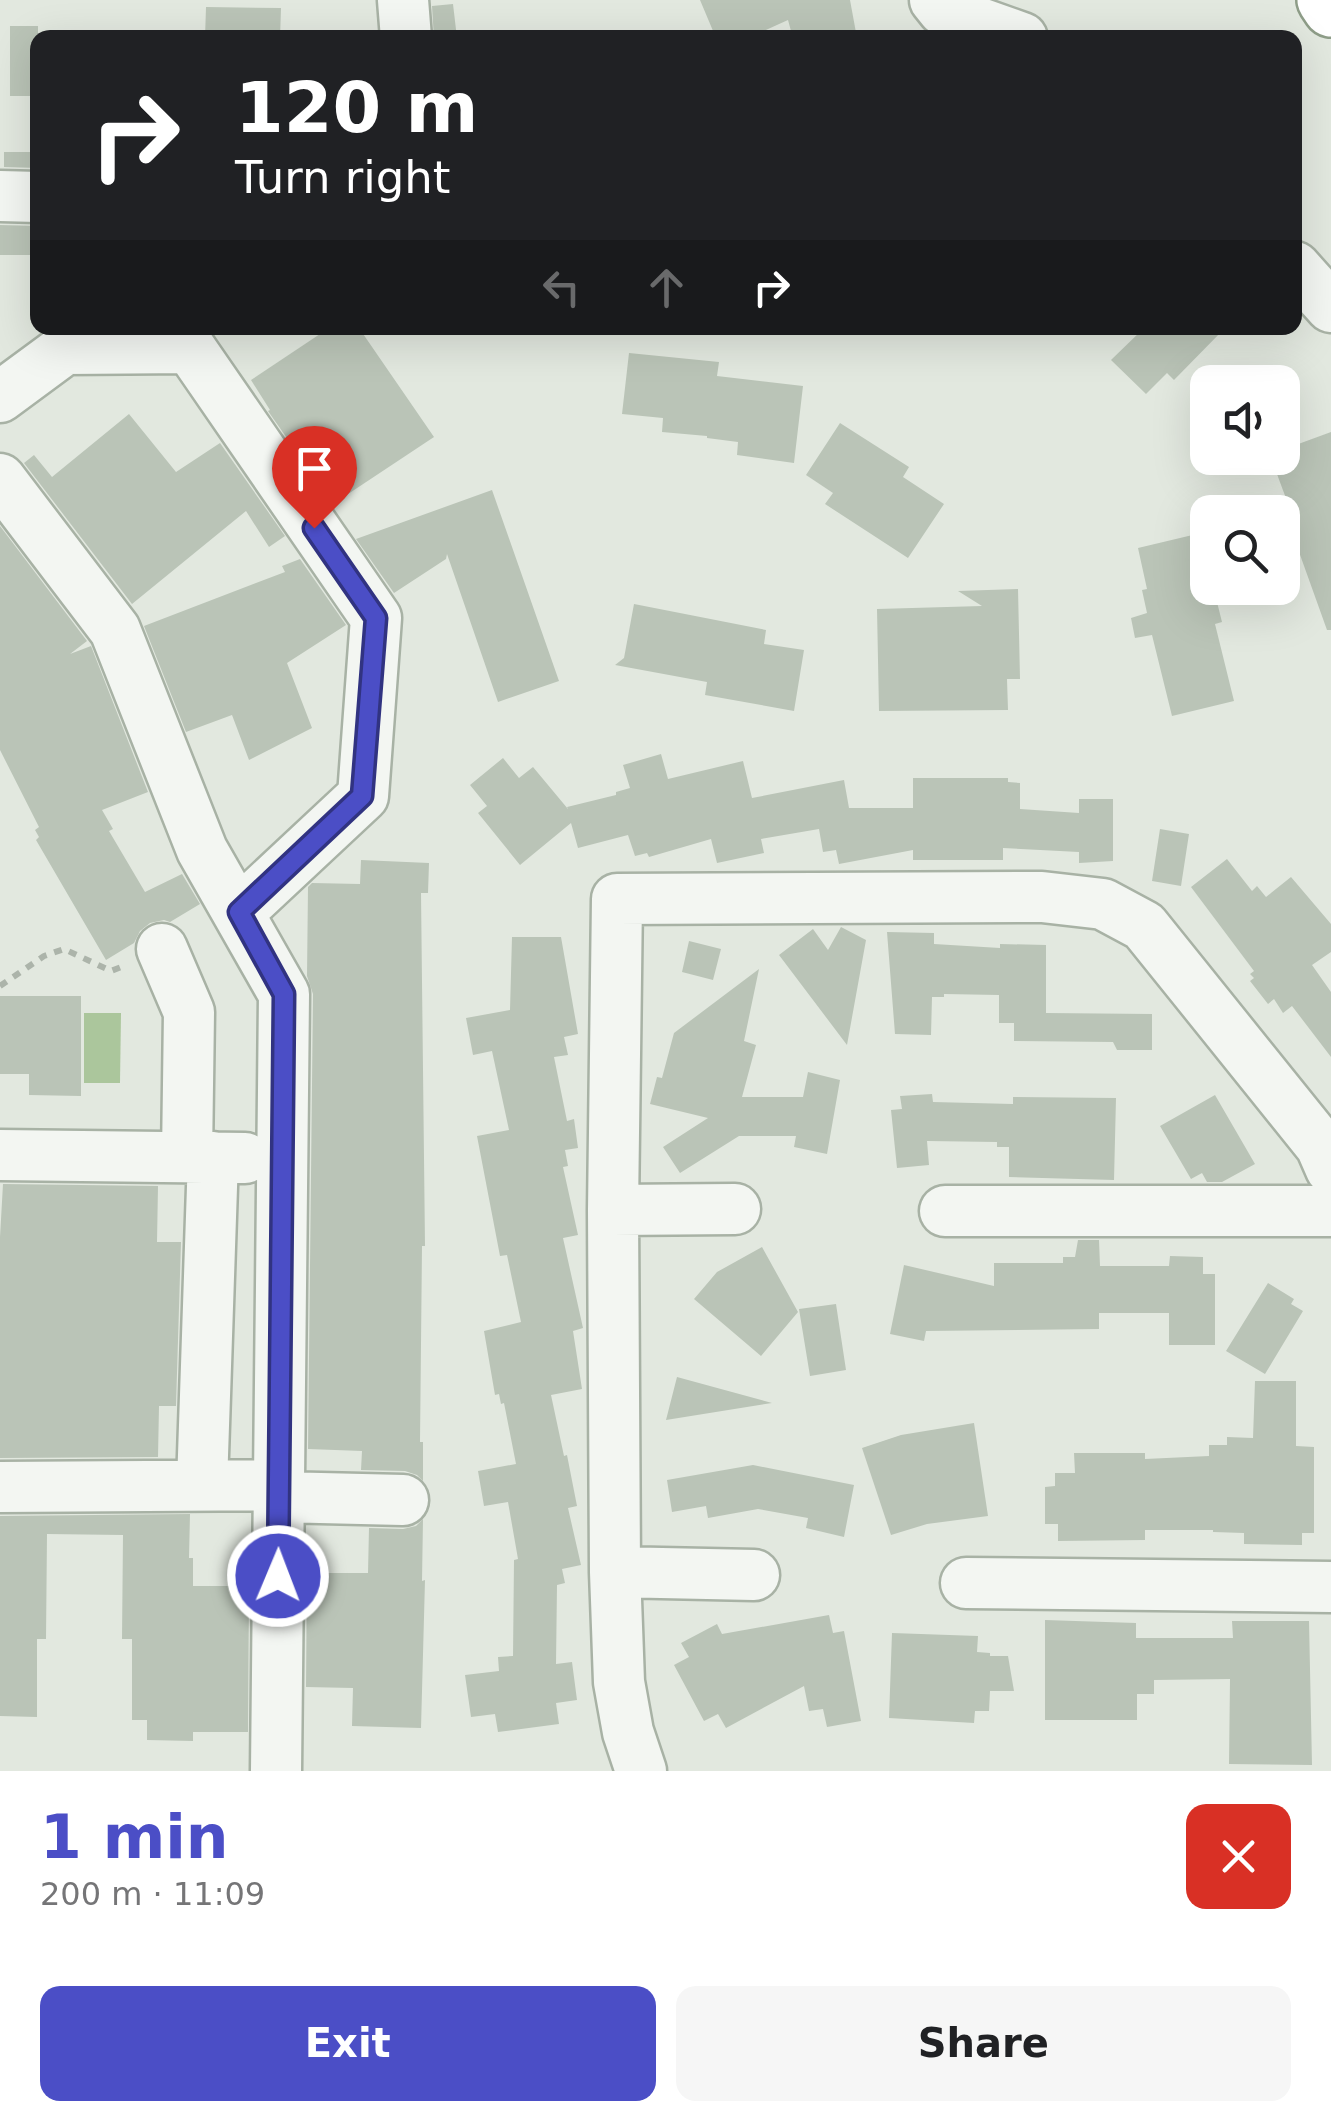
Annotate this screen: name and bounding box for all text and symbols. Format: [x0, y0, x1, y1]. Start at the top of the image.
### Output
text: 120 m [235, 67, 478, 149]
icon: right [70, 70, 200, 200]
text: Turn right [235, 151, 450, 204]
icon: left [534, 260, 589, 315]
icon: ahead [639, 260, 694, 315]
icon: right [744, 260, 799, 315]
map controls [1190, 365, 1300, 605]
button: sound [1190, 365, 1300, 475]
pin [272, 426, 357, 529]
icon: arrive [287, 441, 342, 496]
button: search [1190, 495, 1300, 605]
position arrow [226, 1524, 330, 1628]
text: 1 min [40, 1802, 228, 1872]
button: close [1186, 1804, 1291, 1909]
text: 200 m · 11:09 [40, 1875, 265, 1913]
button: Exit [40, 1986, 656, 2101]
button: Share [676, 1986, 1291, 2101]

